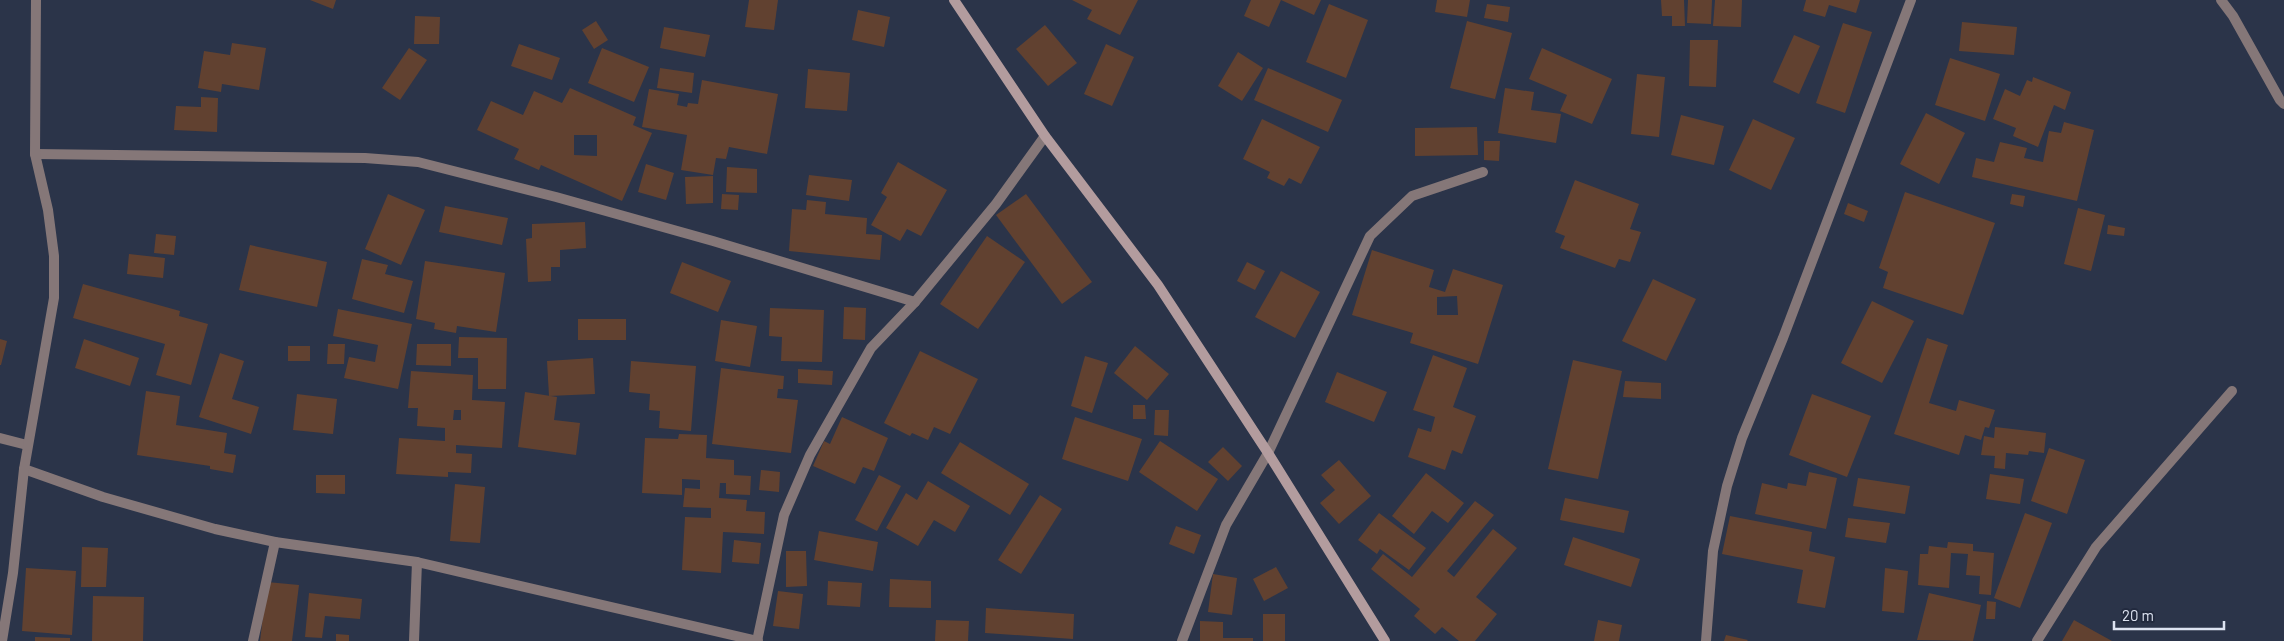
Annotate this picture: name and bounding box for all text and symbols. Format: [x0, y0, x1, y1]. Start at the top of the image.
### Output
scale bar [2114, 598, 2224, 630]
text: 20 m [2122, 606, 2154, 624]

